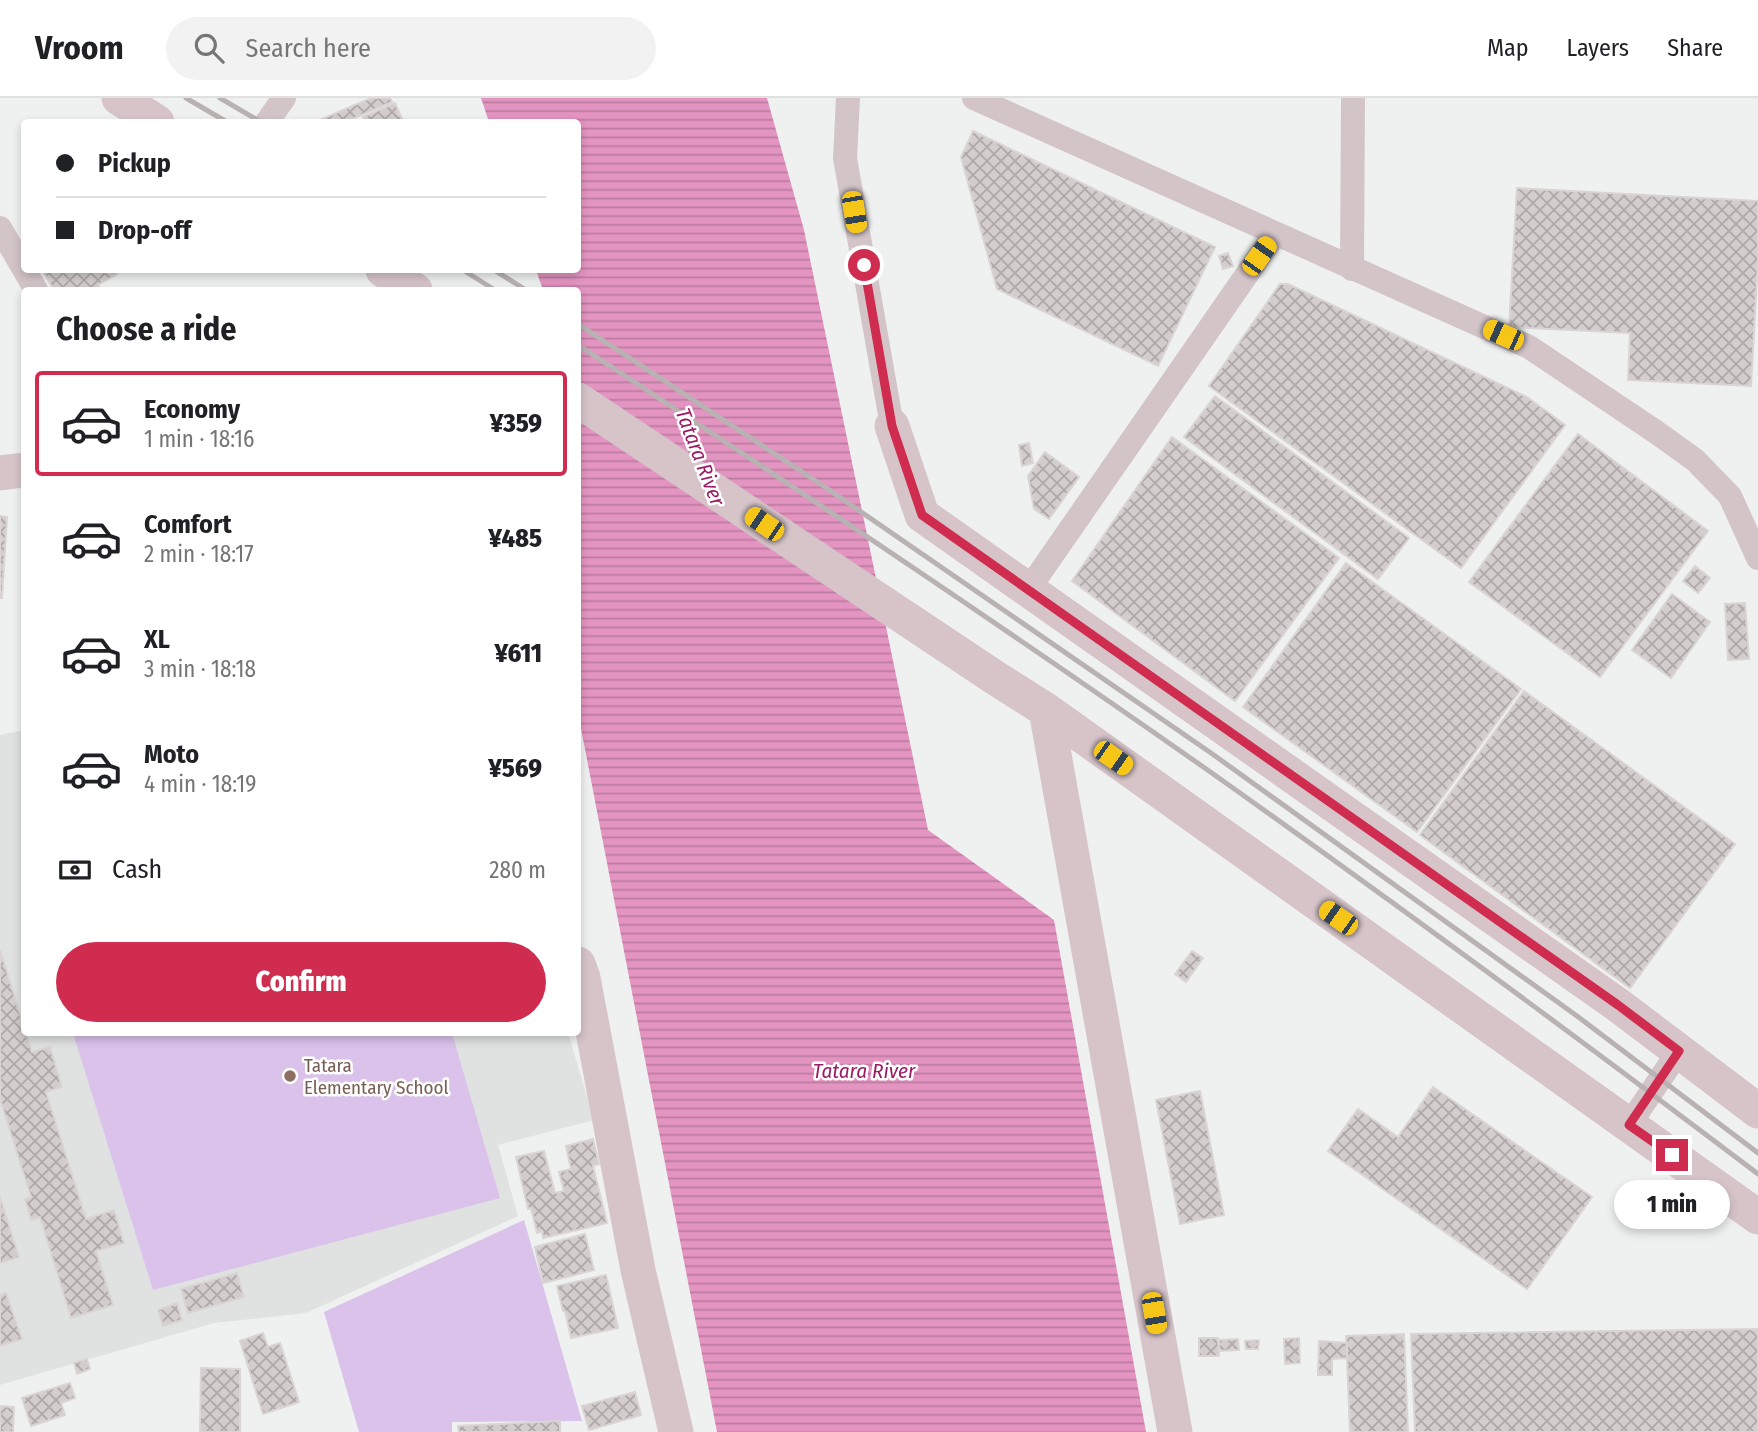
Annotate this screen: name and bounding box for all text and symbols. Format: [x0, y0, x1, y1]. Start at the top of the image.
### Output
search box [166, 17, 656, 80]
text: Vroom [35, 28, 124, 68]
icon: search [190, 29, 228, 67]
text: Search here [246, 33, 371, 64]
text: Map [1487, 34, 1529, 62]
text: Layers [1567, 34, 1629, 62]
text: Share [1667, 34, 1723, 62]
text: Pickup [98, 148, 171, 179]
car [841, 189, 868, 235]
text: Drop-off [98, 215, 191, 246]
car [1239, 233, 1280, 279]
route start [848, 249, 880, 281]
text: Choose a ride [56, 310, 237, 348]
car [1480, 317, 1527, 353]
icon: car [60, 392, 123, 455]
text: Economy [144, 394, 240, 425]
water label: Tatara River [670, 405, 731, 510]
text: ¥359 [490, 408, 542, 439]
text: 1 min · 18:16 [144, 425, 254, 453]
car [741, 504, 788, 544]
icon: car [60, 507, 123, 570]
text: Comfort [144, 509, 232, 540]
text: ¥485 [488, 523, 542, 554]
text: 2 min · 18:17 [144, 540, 254, 568]
icon: car [60, 622, 123, 685]
text: XL [144, 624, 170, 655]
text: ¥611 [495, 638, 542, 669]
text: 3 min · 18:18 [144, 655, 256, 683]
icon: car [60, 737, 123, 800]
car [1090, 737, 1137, 779]
text: Moto [144, 739, 199, 770]
text: ¥569 [488, 753, 542, 784]
text: 4 min · 18:19 [144, 770, 256, 798]
icon: cash [56, 851, 94, 889]
text: Cash [112, 854, 162, 885]
text: 280 m [489, 856, 546, 884]
car [1315, 897, 1362, 939]
button: Confirm [56, 942, 546, 1022]
place label: Tatara Elementary School [304, 1054, 449, 1099]
water label: Tatara River [813, 1058, 916, 1084]
marker: Tatara Elementary School [282, 1068, 298, 1084]
route end [1656, 1139, 1688, 1171]
callout: 1 min [1614, 1180, 1730, 1228]
text: 1 min [1647, 1190, 1697, 1218]
car [1141, 1290, 1168, 1336]

